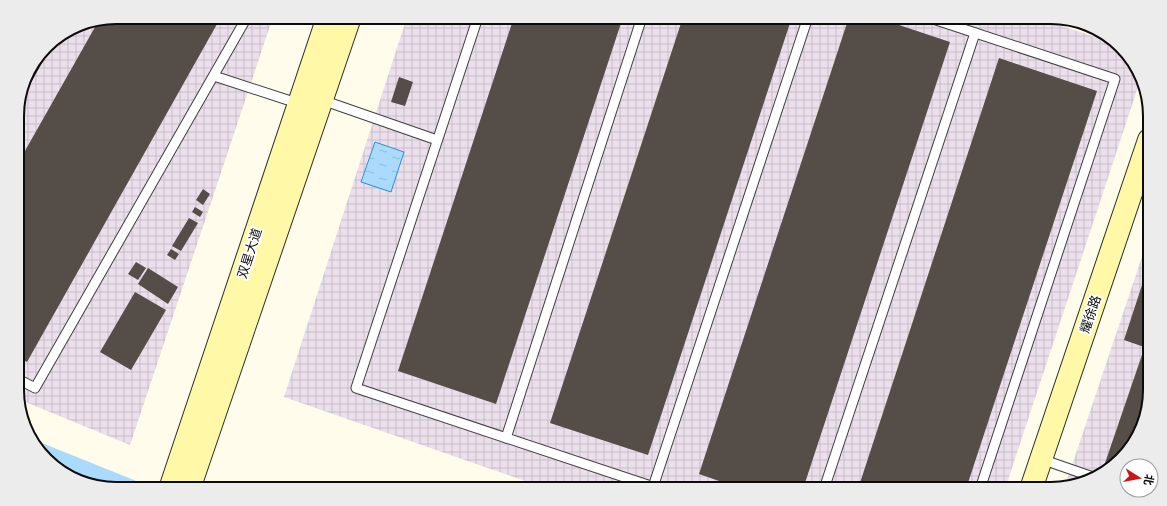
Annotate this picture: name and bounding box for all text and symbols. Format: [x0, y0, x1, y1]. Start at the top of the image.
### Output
street label: 双星大道 [234, 226, 265, 280]
street label: 耀徐路 [1077, 293, 1104, 335]
north arrow [1119, 458, 1159, 498]
text: 北 [1141, 473, 1156, 486]

